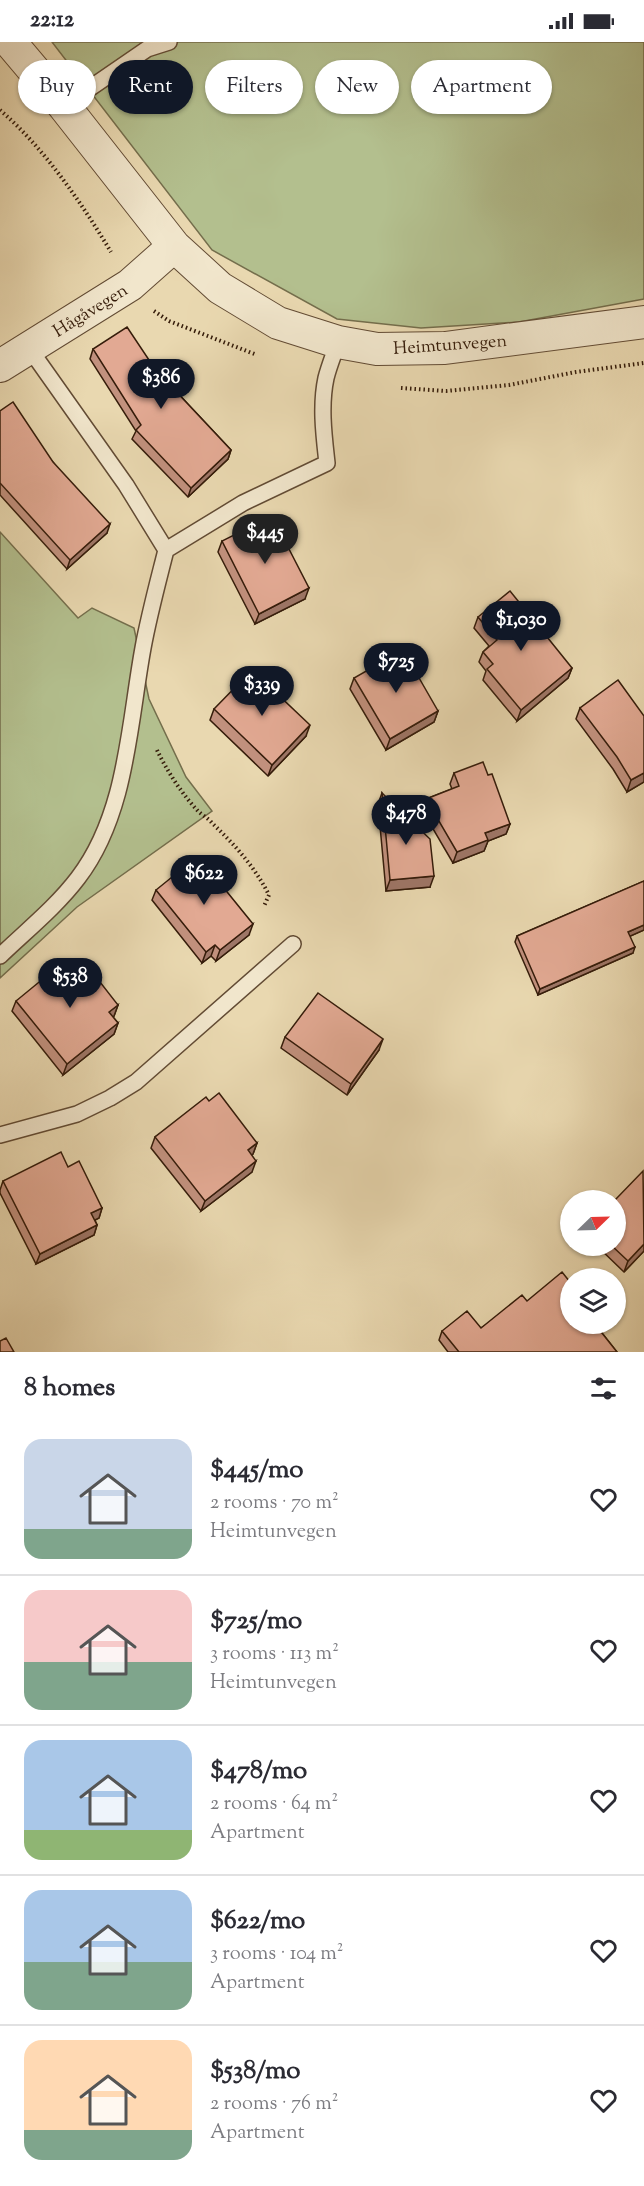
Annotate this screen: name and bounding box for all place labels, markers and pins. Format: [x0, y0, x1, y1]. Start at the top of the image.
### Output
pin: $386 [125, 359, 197, 410]
pin: $445 [229, 514, 301, 565]
pin: $1,030 [472, 601, 570, 652]
pin: $725 [360, 643, 432, 694]
pin: $339 [226, 666, 298, 717]
pin: $478 [370, 795, 442, 846]
pin: $622 [168, 855, 240, 906]
pin: $538 [34, 958, 106, 1009]

